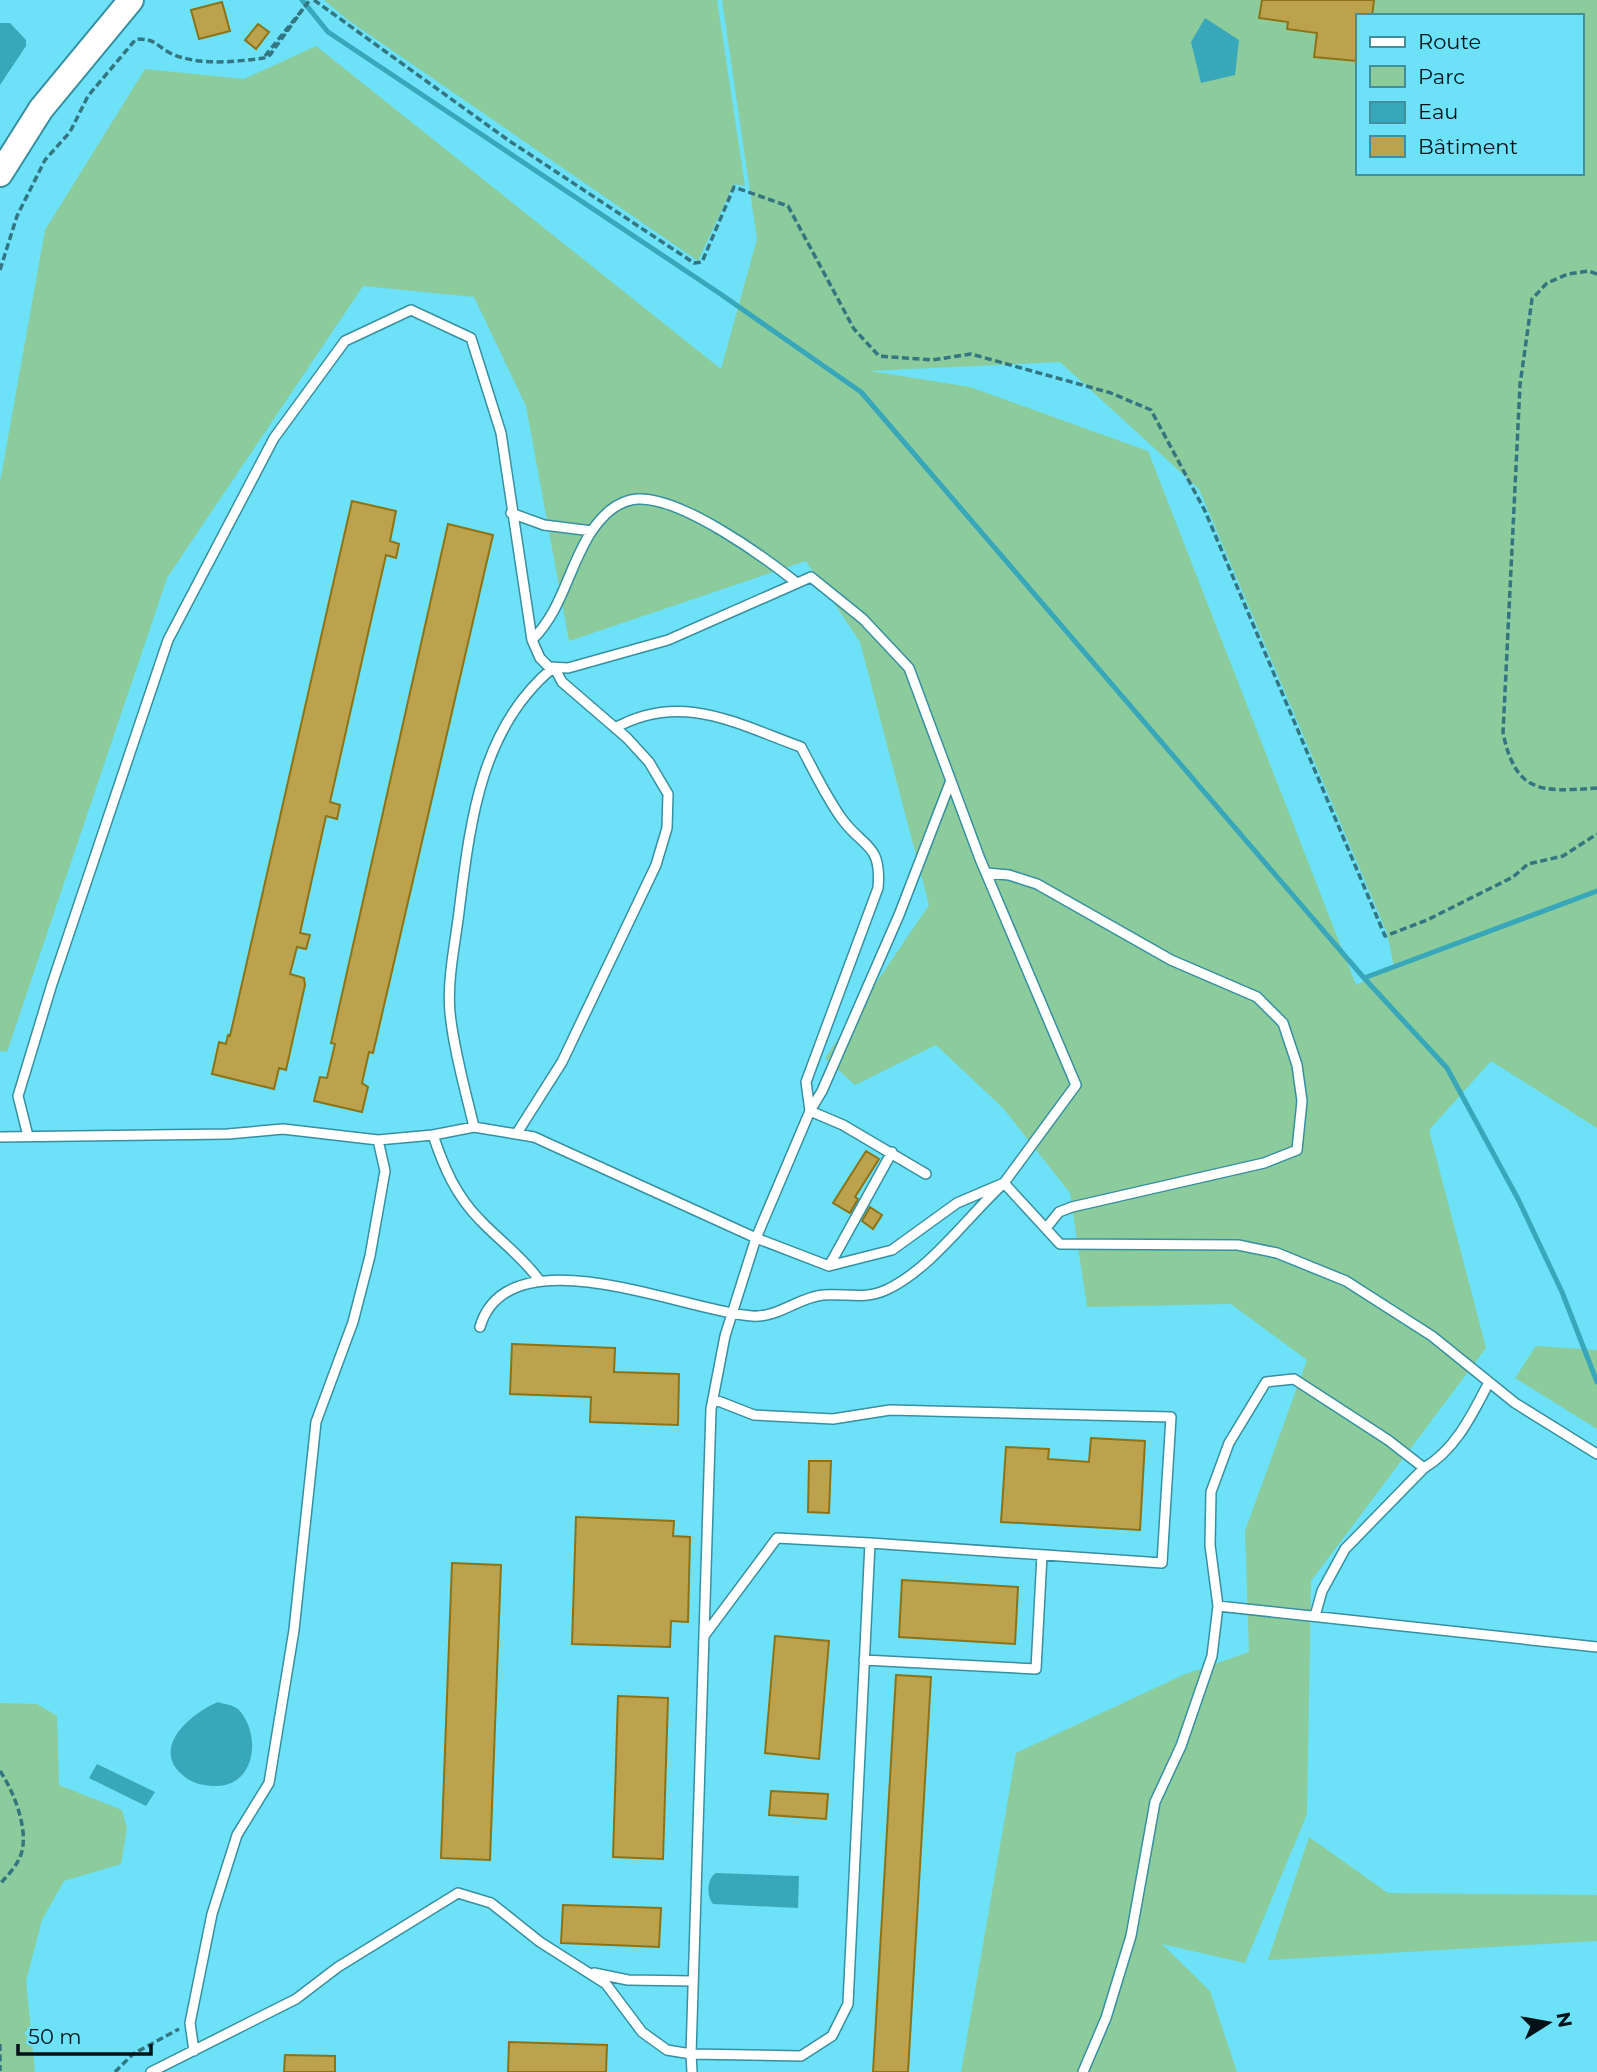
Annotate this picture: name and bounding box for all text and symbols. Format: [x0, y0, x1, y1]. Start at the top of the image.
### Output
legend [1356, 14, 1583, 175]
text: Route [1418, 29, 1481, 54]
text: Parc [1418, 64, 1465, 89]
text: Eau [1418, 99, 1458, 124]
text: Bâtiment [1418, 134, 1518, 159]
north arrow [1513, 1988, 1583, 2058]
text: N [1551, 2010, 1577, 2030]
scale bar [18, 2012, 150, 2056]
text: 50 m [28, 2024, 82, 2049]

